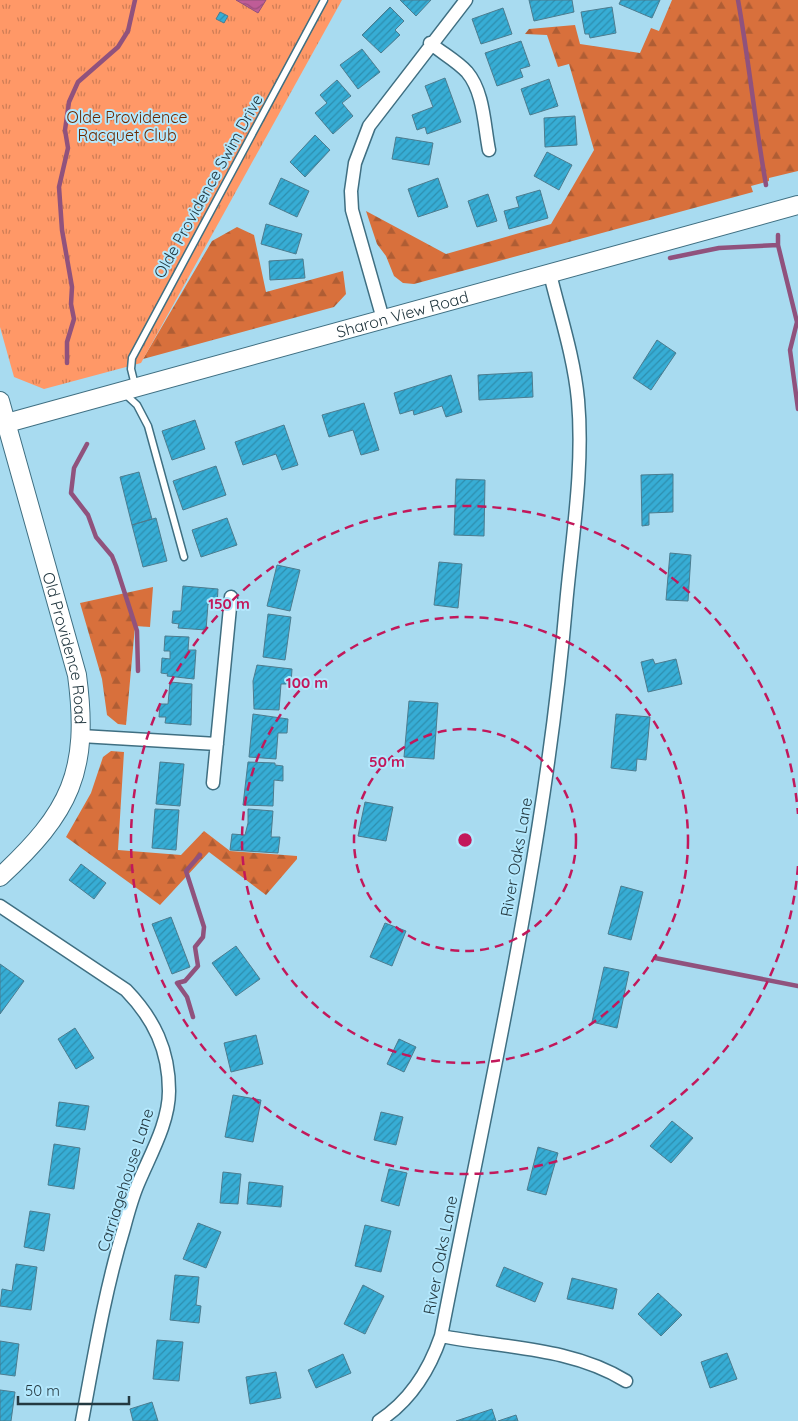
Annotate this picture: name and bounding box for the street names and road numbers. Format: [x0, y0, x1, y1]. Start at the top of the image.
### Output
street label: Olde Providence Swim Drive [149, 90, 267, 282]
street label: Sharon View Road [334, 286, 471, 342]
street label: Old Providence Road [39, 570, 91, 725]
street label: River Oaks Lane [496, 796, 536, 918]
street label: Carriagehouse Lane [92, 1106, 158, 1254]
street label: River Oaks Lane [419, 1194, 461, 1316]

